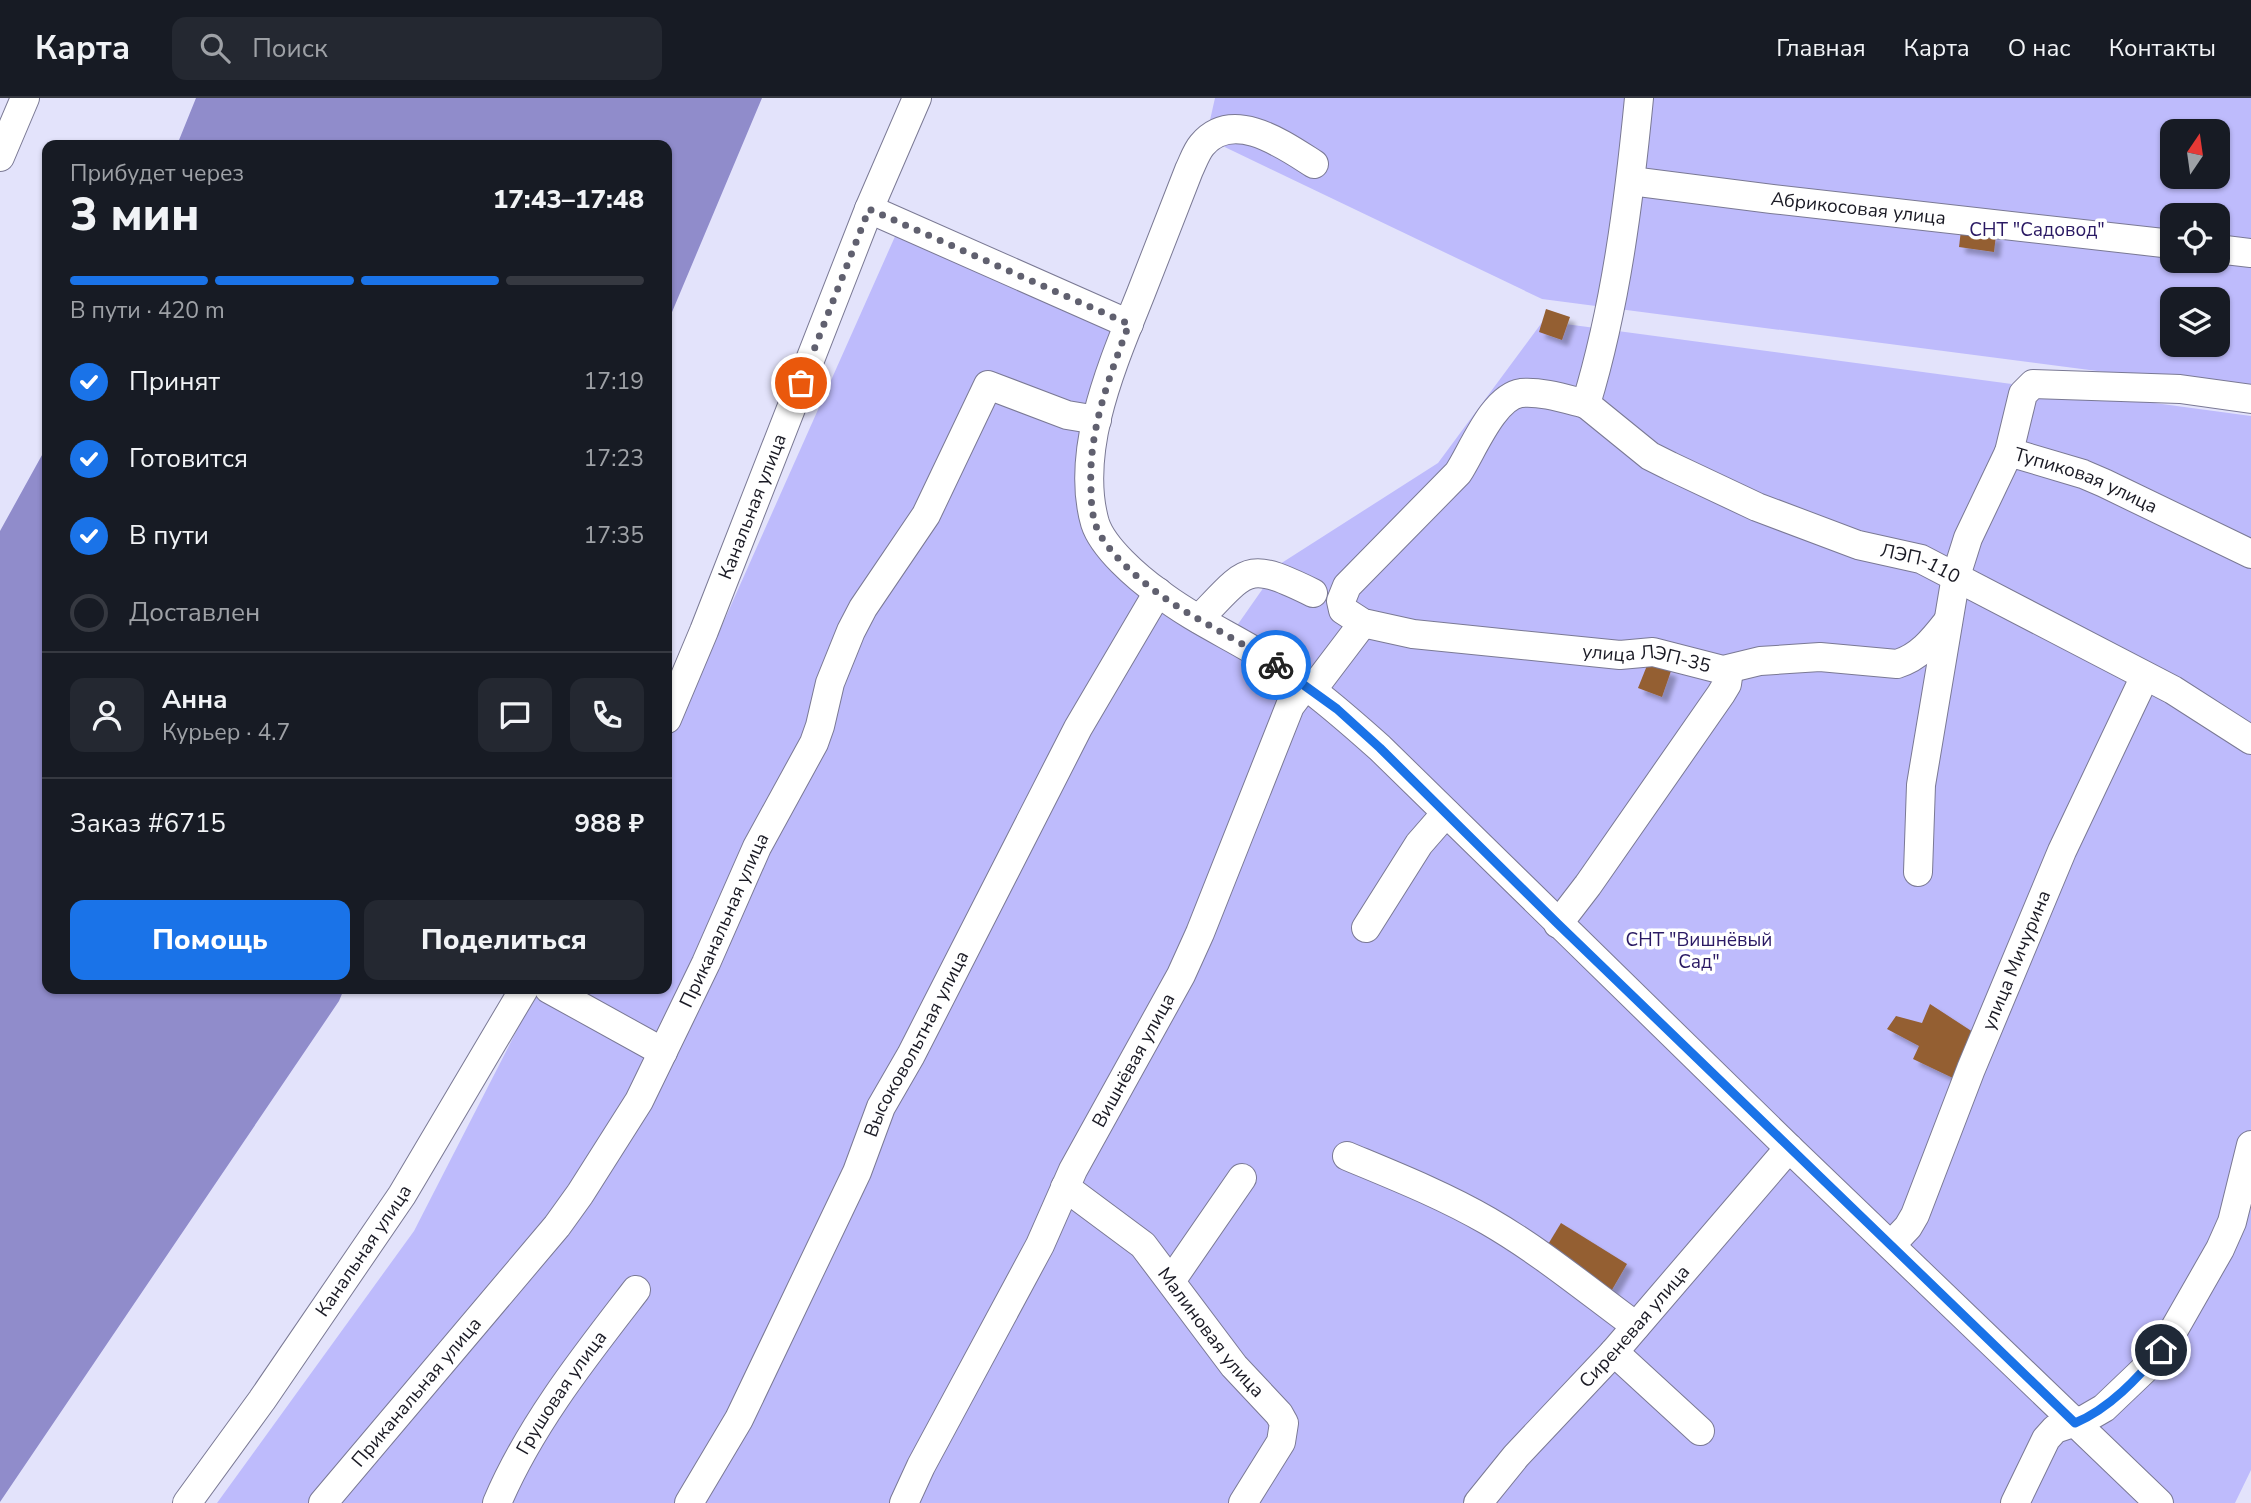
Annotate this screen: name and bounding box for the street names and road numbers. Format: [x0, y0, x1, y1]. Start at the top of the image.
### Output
street label: Абрикосовая улица [1769, 186, 1947, 231]
street label: Канальная улица [712, 430, 793, 583]
street label: Тупиковая улица [2011, 441, 2162, 520]
street label: ЛЭП-110 [1878, 537, 1965, 590]
street label: улица ЛЭП-35 [1581, 638, 1714, 679]
street label: Приканальная улица [673, 828, 775, 1012]
street label: улица Мичурина [1976, 886, 2057, 1034]
street label: Высоковольтная улица [858, 946, 975, 1141]
street label: Вишнёвая улица [1086, 989, 1181, 1132]
street label: Канальная улица [310, 1180, 418, 1322]
street label: Сиреневая улица [1574, 1260, 1696, 1394]
street label: Малиновая улица [1151, 1262, 1270, 1403]
street label: Приканальная улица [346, 1312, 488, 1473]
street label: Грушовая улица [510, 1325, 613, 1459]

